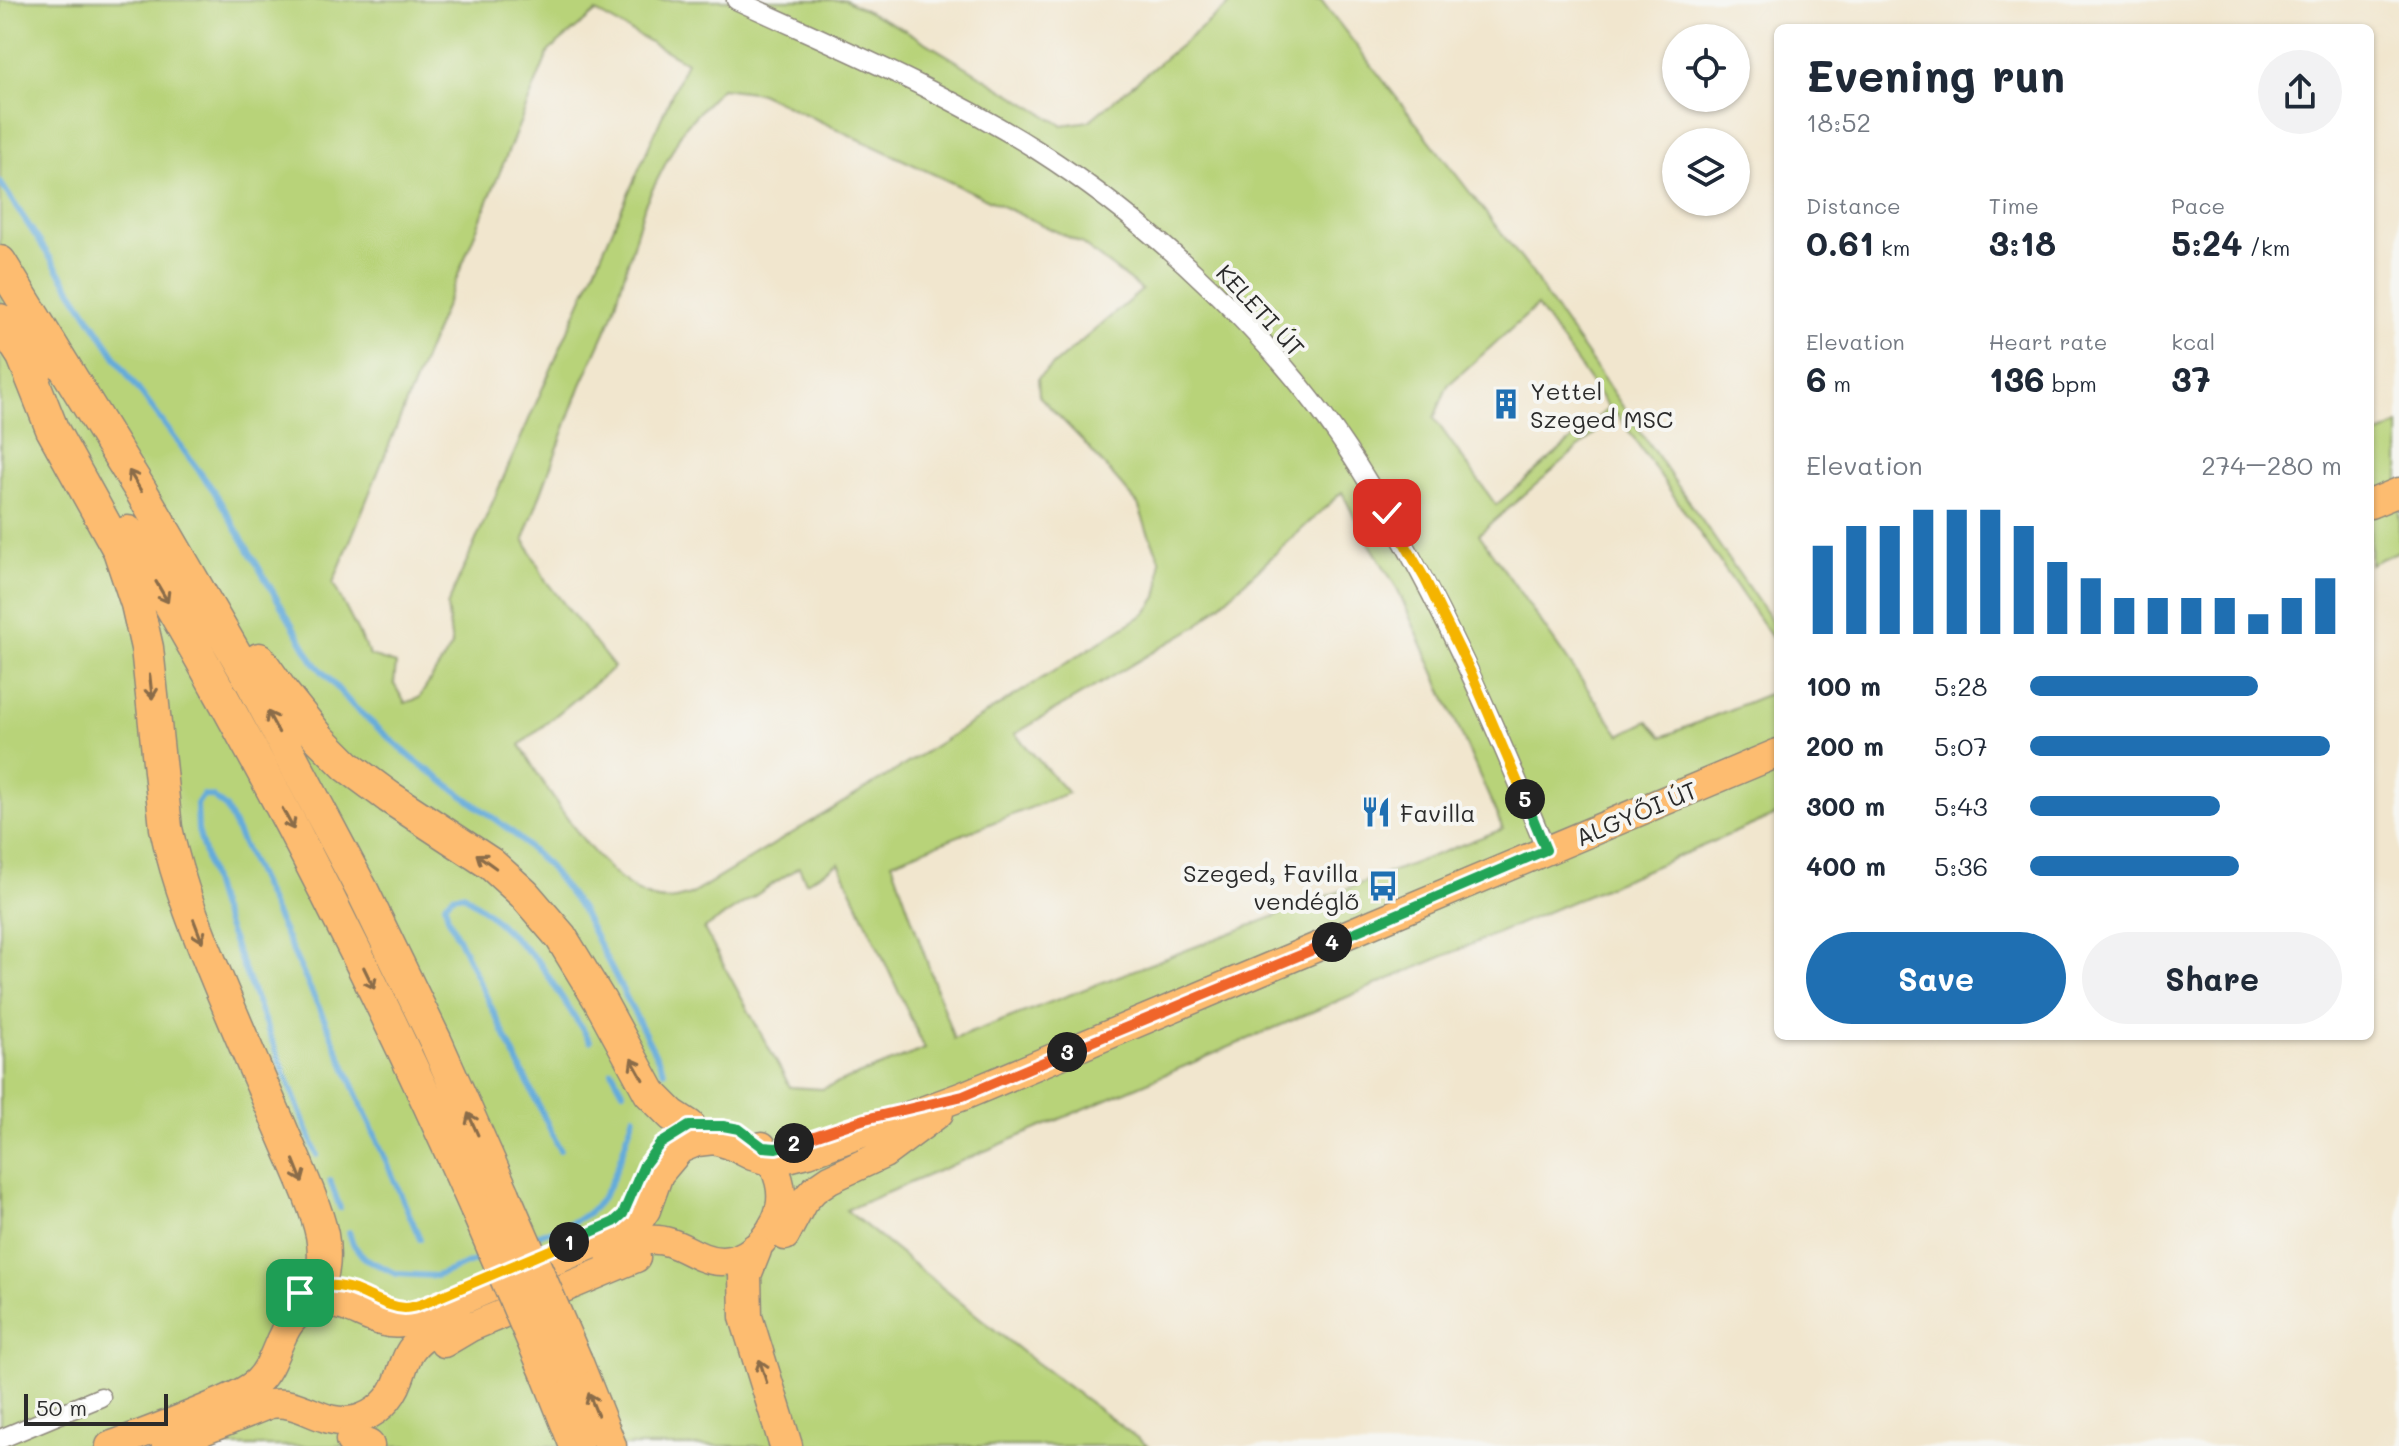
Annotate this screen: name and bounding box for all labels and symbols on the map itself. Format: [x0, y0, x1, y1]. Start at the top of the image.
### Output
street label: KELETI ÚT [1210, 257, 1312, 363]
place label: Yettel Szeged MSC [1530, 375, 1673, 434]
building icon: Yettel Szeged MSC [1489, 387, 1523, 421]
one-way arrow [127, 470, 143, 493]
pin [1353, 479, 1421, 547]
one-way arrow [155, 580, 171, 603]
one-way arrow [144, 673, 159, 700]
one-way arrow [264, 711, 280, 735]
street label: ALGYŐI ÚT [1570, 773, 1702, 853]
pin: 5 [1505, 779, 1545, 819]
restaurant icon: Favilla [1359, 795, 1393, 829]
place label: Favilla [1400, 797, 1475, 828]
one-way arrow [281, 807, 297, 831]
one-way arrow [475, 853, 497, 870]
place label: Szeged, Favilla vendéglő [1183, 857, 1359, 916]
bus stop icon: Szeged, Favilla vendéglő [1366, 869, 1400, 903]
one-way arrow [191, 918, 206, 943]
pin: 4 [1312, 922, 1352, 962]
one-way arrow [362, 966, 377, 990]
pin: 3 [1047, 1032, 1087, 1072]
one-way arrow [629, 1058, 645, 1082]
one-way arrow [464, 1112, 479, 1137]
pin: 2 [774, 1123, 814, 1163]
one-way arrow [292, 1158, 306, 1183]
pin: 1 [549, 1222, 589, 1262]
pin [266, 1259, 334, 1327]
one-way arrow [755, 1359, 770, 1385]
scale bar [24, 1390, 168, 1426]
one-way arrow [585, 1392, 599, 1416]

